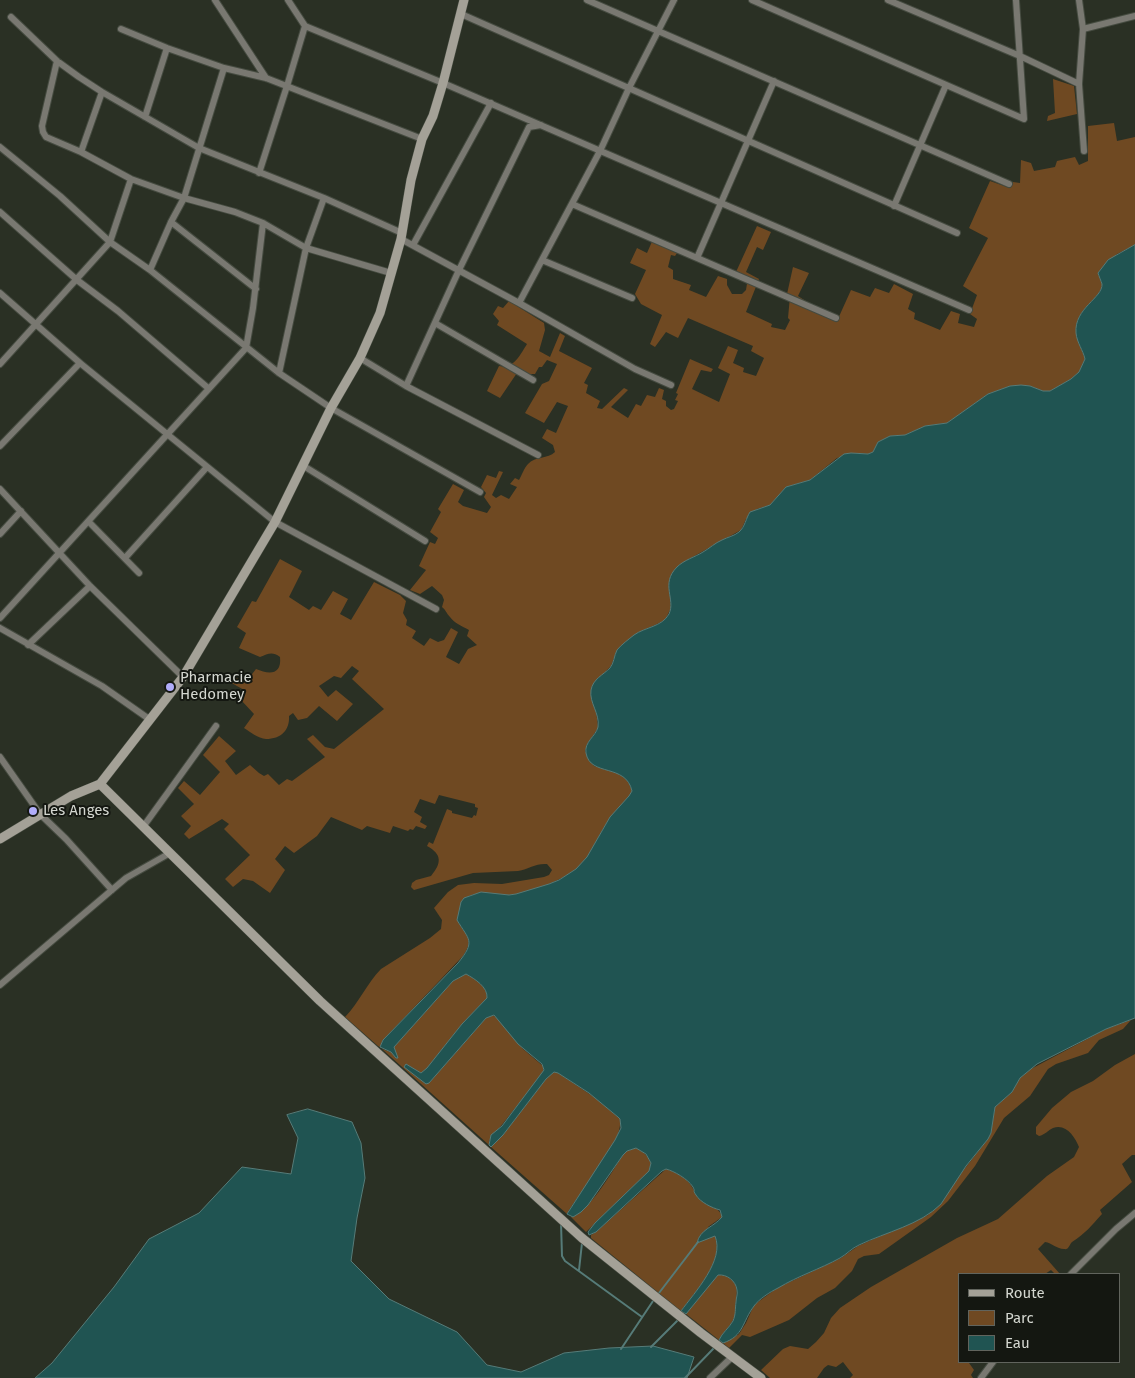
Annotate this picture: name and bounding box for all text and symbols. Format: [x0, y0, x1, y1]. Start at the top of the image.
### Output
place label: Pharmacie Hedomey [180, 669, 252, 704]
marker: Pharmacie Hedomey [164, 681, 176, 693]
place label: Les Anges [43, 802, 109, 820]
marker: Les Anges [27, 805, 39, 817]
legend [958, 1273, 1120, 1363]
text: Route [1005, 1284, 1045, 1302]
text: Parc [1005, 1309, 1034, 1327]
text: Eau [1005, 1334, 1030, 1352]

